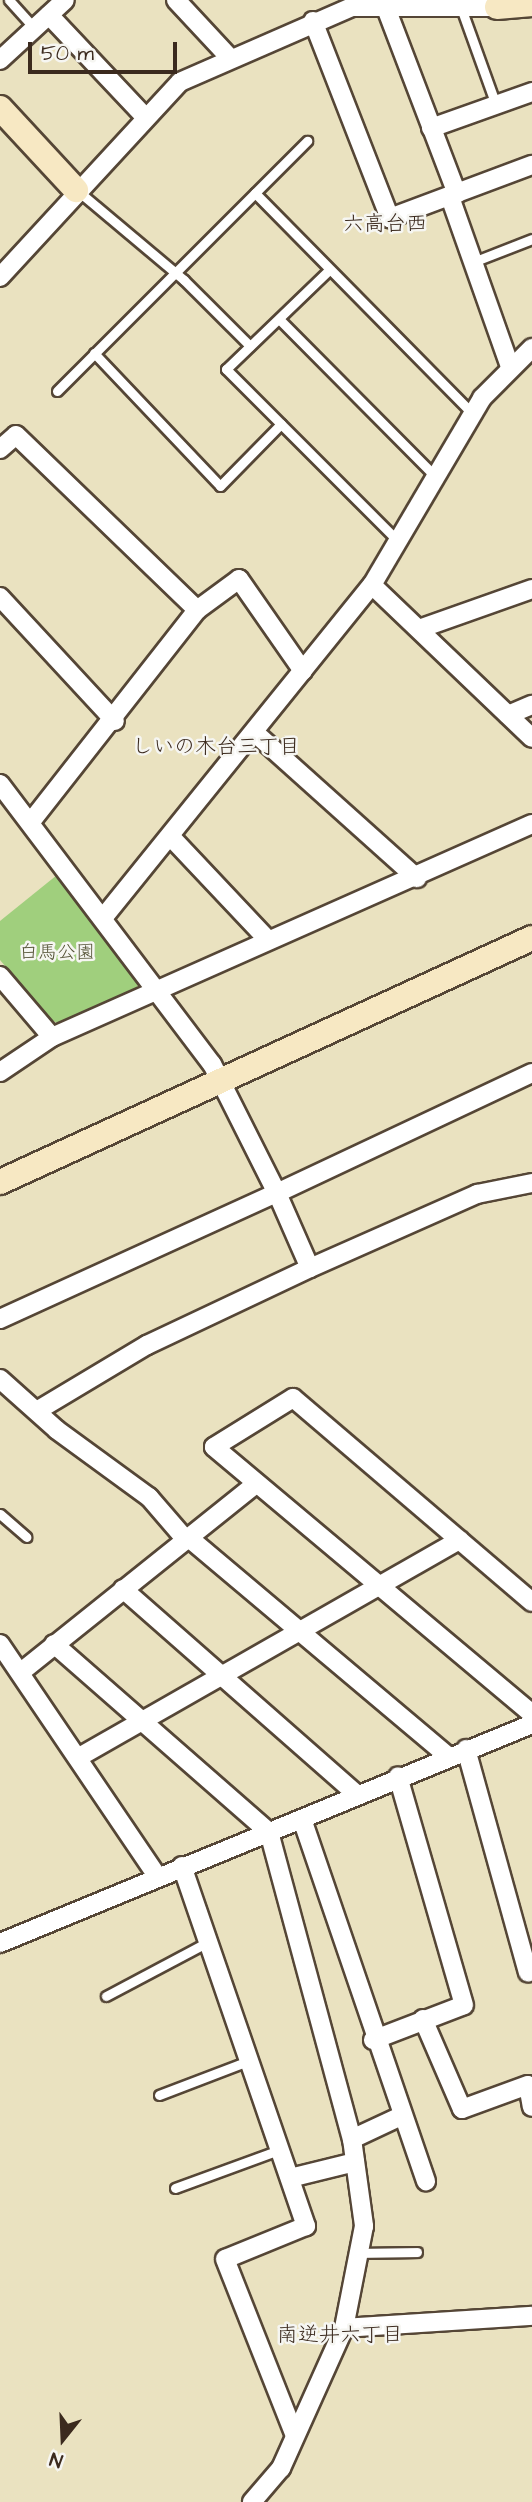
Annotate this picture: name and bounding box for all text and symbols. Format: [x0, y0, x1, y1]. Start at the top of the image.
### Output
scale bar [32, 28, 180, 72]
text: 50 m [41, 39, 94, 68]
district label: 六高台西 [343, 211, 427, 237]
district label: しいの木台三丁目 [132, 734, 300, 760]
park label: 白馬公園 [19, 942, 95, 964]
district label: 南逆井六丁目 [277, 2322, 403, 2348]
north arrow [28, 2404, 98, 2474]
text: N [47, 2445, 66, 2474]

